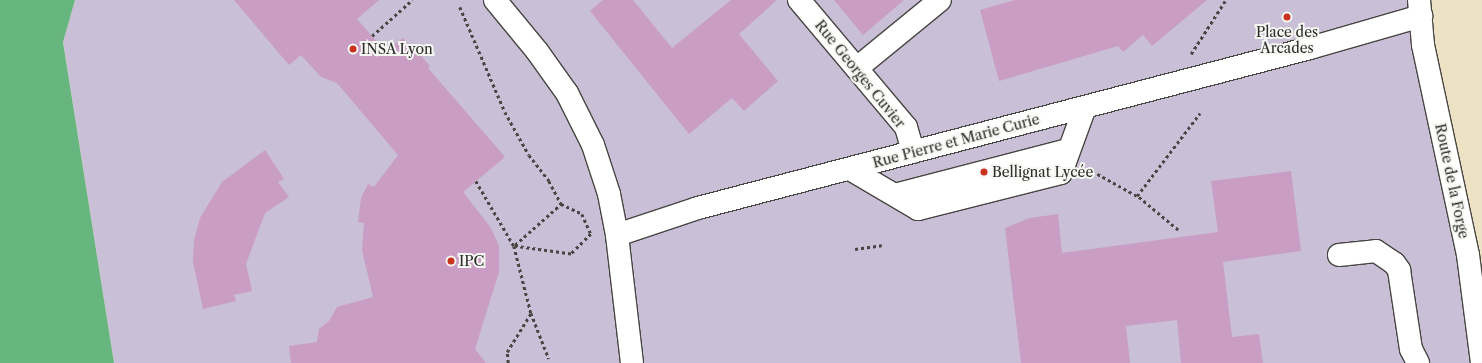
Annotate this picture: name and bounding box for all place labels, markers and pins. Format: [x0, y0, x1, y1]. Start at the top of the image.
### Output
marker: Place des Arcades [1282, 12, 1292, 22]
place label: Place des Arcades [1256, 24, 1318, 56]
place label: INSA Lyon [361, 41, 433, 57]
marker: INSA Lyon [348, 44, 358, 54]
place label: Bellignat Lycée [992, 164, 1093, 180]
marker: Bellignat Lycée [979, 167, 989, 177]
place label: IPC [459, 253, 484, 269]
marker: IPC [446, 256, 456, 266]

